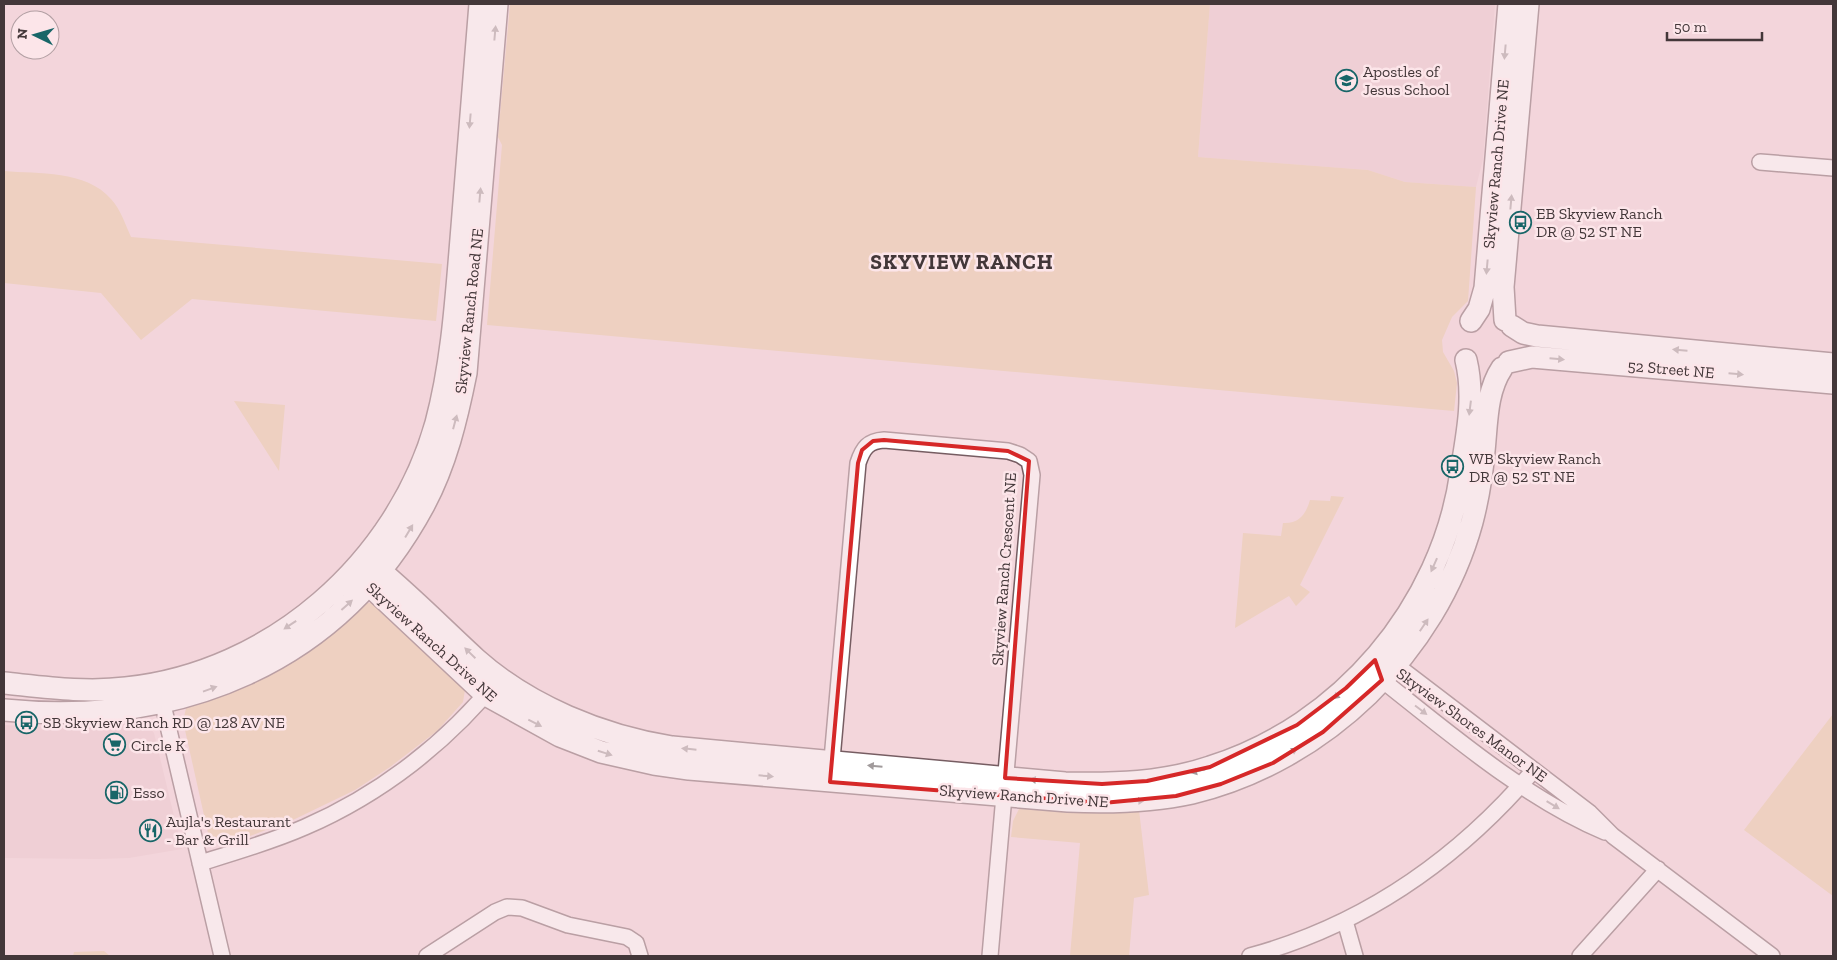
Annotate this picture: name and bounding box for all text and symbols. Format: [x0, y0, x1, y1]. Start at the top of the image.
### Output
north arrow [10, 10, 60, 60]
scale bar [1667, 10, 1762, 42]
text: 50 m [1674, 18, 1707, 36]
one-way arrow [491, 25, 499, 41]
text: N [14, 28, 32, 40]
one-way arrow [1501, 45, 1509, 61]
place label: Apostles of Jesus School [1363, 62, 1450, 99]
school or university icon: Apostles of Jesus School [1335, 68, 1359, 92]
street label: Skyview Ranch Drive NE [1479, 79, 1513, 249]
one-way arrow [466, 113, 474, 129]
one-way arrow [476, 187, 484, 203]
one-way arrow [1507, 194, 1515, 210]
place label: EB Skyview Ranch DR @ 52 ST NE [1536, 204, 1662, 241]
bus stop icon: EB Skyview Ranch DR @ 52 ST NE [1508, 210, 1532, 234]
street label: Skyview Ranch Road NE [451, 227, 487, 395]
district label: SKYVIEW RANCH [870, 249, 1054, 274]
one-way arrow [1483, 259, 1491, 275]
one-way arrow [1672, 345, 1688, 353]
one-way arrow [1549, 355, 1565, 363]
street label: 52 Street NE [1627, 356, 1715, 382]
one-way arrow [1729, 370, 1745, 378]
one-way arrow [1466, 400, 1474, 416]
one-way arrow [451, 414, 459, 430]
place label: WB Skyview Ranch DR @ 52 ST NE [1469, 449, 1601, 486]
bus stop icon: WB Skyview Ranch DR @ 52 ST NE [1441, 455, 1465, 479]
street label: Skyview Ranch Crescent NE [988, 472, 1020, 666]
one-way arrow [404, 524, 413, 537]
one-way arrow [1429, 558, 1437, 572]
street label: Skyview Ranch Drive NE [363, 578, 501, 706]
one-way arrow [340, 599, 352, 611]
one-way arrow [1419, 618, 1429, 632]
one-way arrow [283, 620, 297, 630]
one-way arrow [464, 647, 476, 659]
street label: Skyview Shores Manor NE [1393, 664, 1551, 786]
one-way arrow [202, 685, 217, 692]
one-way arrow [1333, 688, 1346, 699]
one-way arrow [1414, 705, 1428, 715]
bus stop icon: SB Skyview Ranch RD @ 128 AV NE [15, 710, 39, 734]
place label: SB Skyview Ranch RD @ 128 AV NE [43, 713, 285, 732]
one-way arrow [528, 719, 542, 727]
supermarket icon: Circle K [103, 733, 127, 757]
place label: Circle K [131, 736, 186, 755]
one-way arrow [680, 745, 696, 753]
one-way arrow [1284, 748, 1297, 757]
one-way arrow [598, 749, 613, 757]
one-way arrow [867, 762, 883, 770]
one-way arrow [1190, 767, 1205, 775]
one-way arrow [758, 772, 774, 780]
one-way arrow [1028, 776, 1044, 784]
fuel station icon: Esso [105, 780, 129, 804]
street label: Skyview Ranch Drive NE [939, 781, 1109, 811]
place label: Esso [133, 783, 165, 802]
one-way arrow [1130, 796, 1146, 804]
one-way arrow [1546, 800, 1559, 809]
place label: Aujla's Restaurant - Bar & Grill [166, 812, 291, 849]
restaurant icon: Aujla's Restaurant - Bar & Grill [138, 818, 162, 842]

